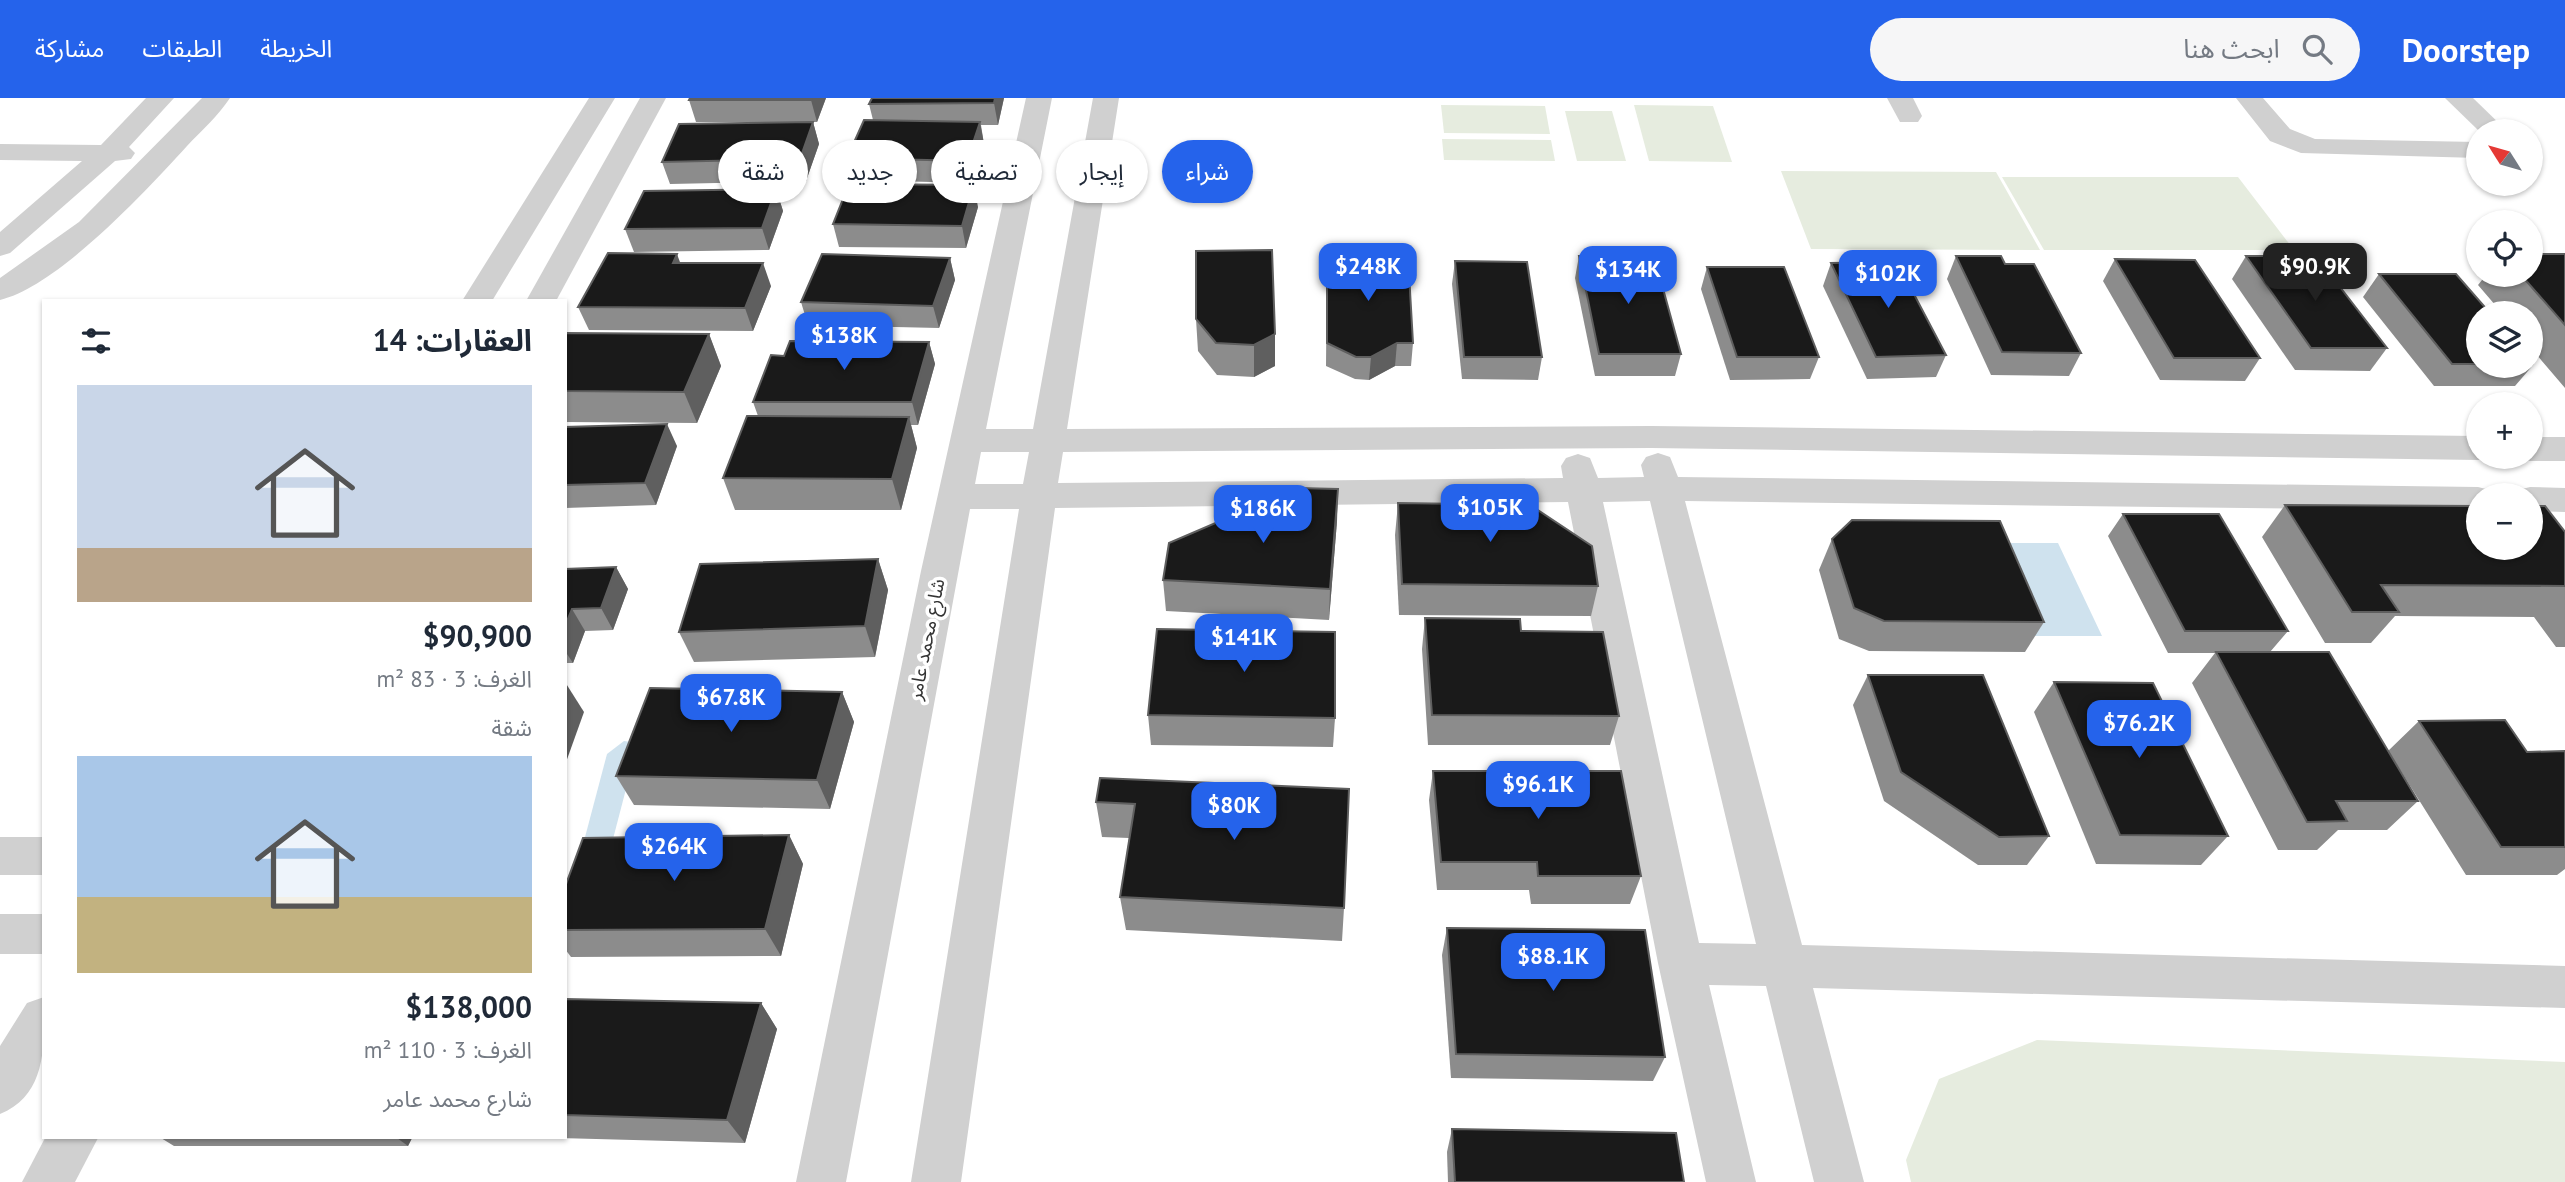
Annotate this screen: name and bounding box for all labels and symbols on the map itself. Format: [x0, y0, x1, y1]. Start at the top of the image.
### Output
north arrow [2466, 119, 2543, 196]
pin: $248K [1319, 244, 1417, 303]
pin: $90.9K [2258, 244, 2372, 303]
pin: $134K [1579, 246, 1677, 306]
pin: $102K [1839, 250, 1937, 310]
pin: $138K [795, 313, 893, 372]
pin: $105K [1441, 484, 1539, 544]
pin: $186K [1214, 486, 1312, 545]
street label: شارع محمد عامر [902, 576, 951, 703]
pin: $141K [1195, 614, 1293, 674]
pin: $67.8K [674, 674, 788, 734]
pin: $76.2K [2082, 700, 2196, 760]
pin: $96.1K [1481, 762, 1595, 821]
pin: $80K [1193, 782, 1275, 842]
pin: $264K [625, 824, 723, 883]
pin: $88.1K [1496, 934, 1610, 993]

